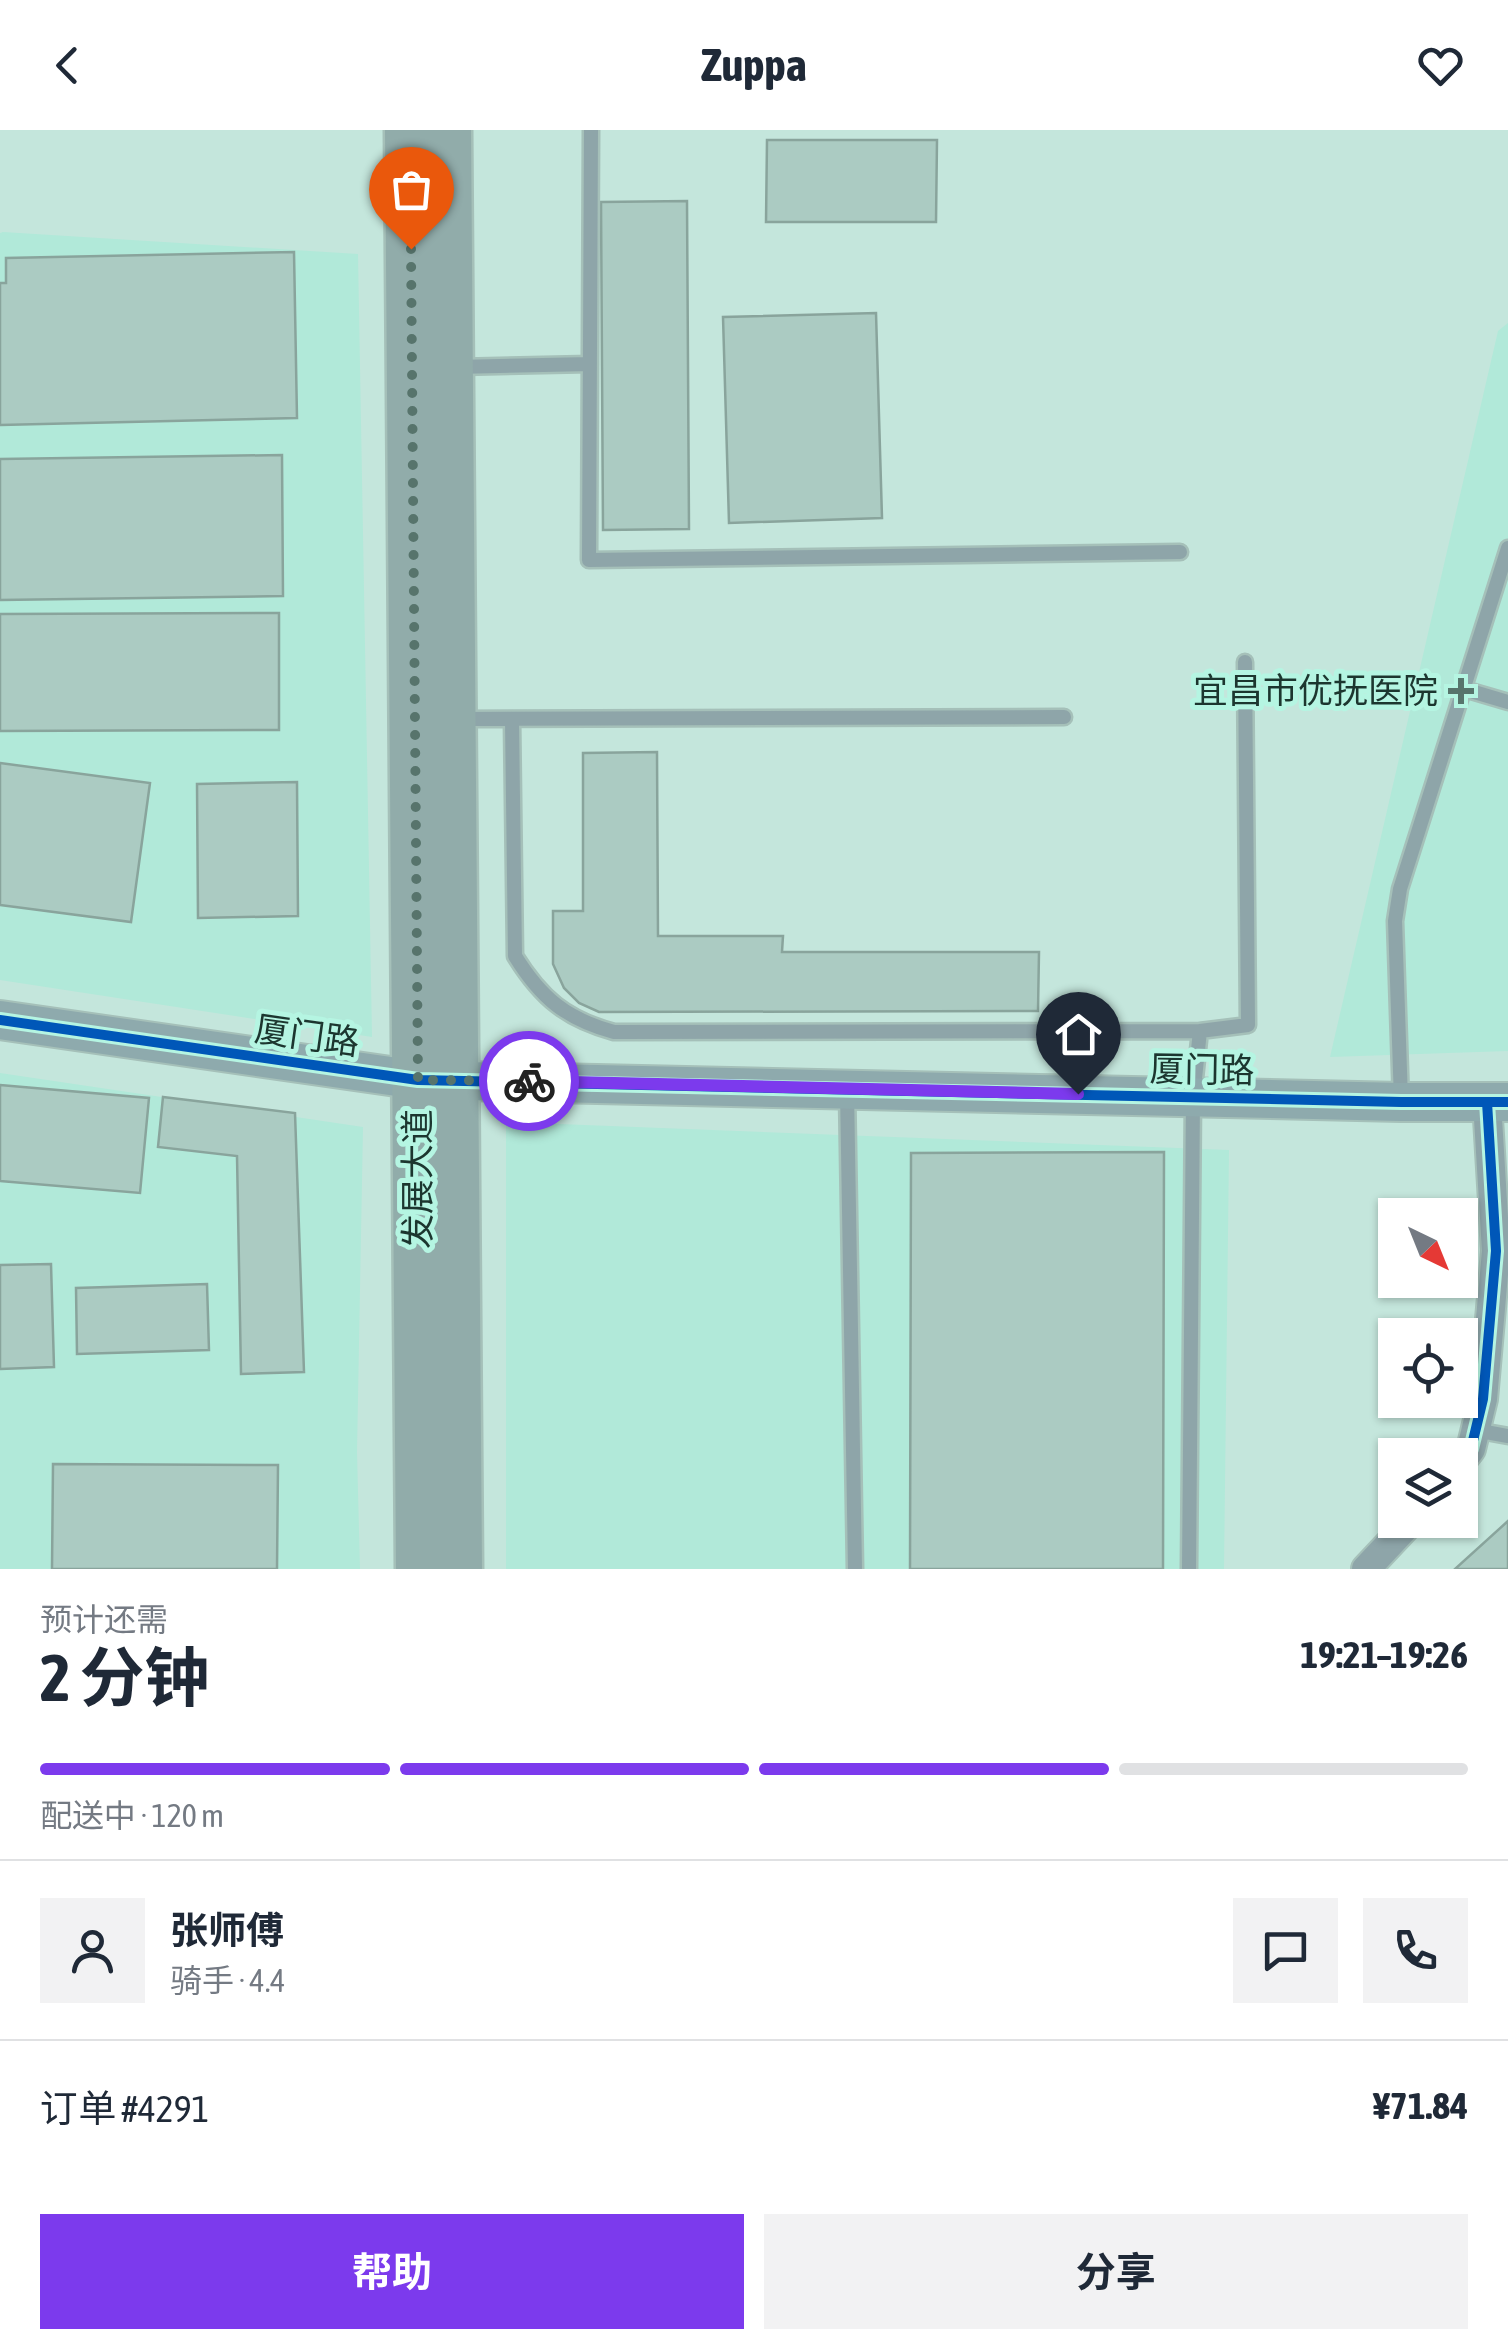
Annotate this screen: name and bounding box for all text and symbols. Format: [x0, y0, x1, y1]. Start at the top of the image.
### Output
icon: back [40, 38, 95, 93]
icon: heart [1413, 38, 1468, 93]
text: Zuppa [701, 39, 807, 91]
pin [369, 147, 454, 250]
icon: bag [384, 162, 439, 217]
place label: 宜昌市优抚医院 [1193, 670, 1438, 710]
marker: 宜昌市优抚医院 [1448, 678, 1474, 704]
pin [1036, 992, 1121, 1095]
icon: home [1051, 1007, 1106, 1062]
street label: 厦门路 [252, 1008, 362, 1062]
courier [479, 1031, 579, 1131]
street label: 厦门路 [1149, 1048, 1255, 1090]
icon: bike [502, 1054, 557, 1109]
street label: 发展大道 [397, 1109, 437, 1249]
north arrow [1378, 1198, 1478, 1298]
map controls [1378, 1198, 1478, 1538]
button: locate [1378, 1318, 1478, 1418]
button: layers [1378, 1438, 1478, 1538]
text: 预计还需 [40, 1601, 168, 1638]
text: 19:21–19:26 [1300, 1633, 1468, 1676]
text: 2 分钟 [40, 1640, 209, 1715]
text: 配送中 · 120 m [40, 1797, 224, 1834]
button: person [40, 1898, 145, 2003]
button: chat [1233, 1898, 1338, 2003]
button: phone [1363, 1898, 1468, 2003]
text: 张师傅 [170, 1909, 284, 1952]
text: 骑手 · 4.4 [170, 1962, 285, 1999]
text: ¥71.84 [1373, 2084, 1468, 2127]
text: 订单 #4291 [40, 2087, 209, 2130]
button: 帮助 [40, 2214, 744, 2329]
button: 分享 [764, 2214, 1468, 2329]

